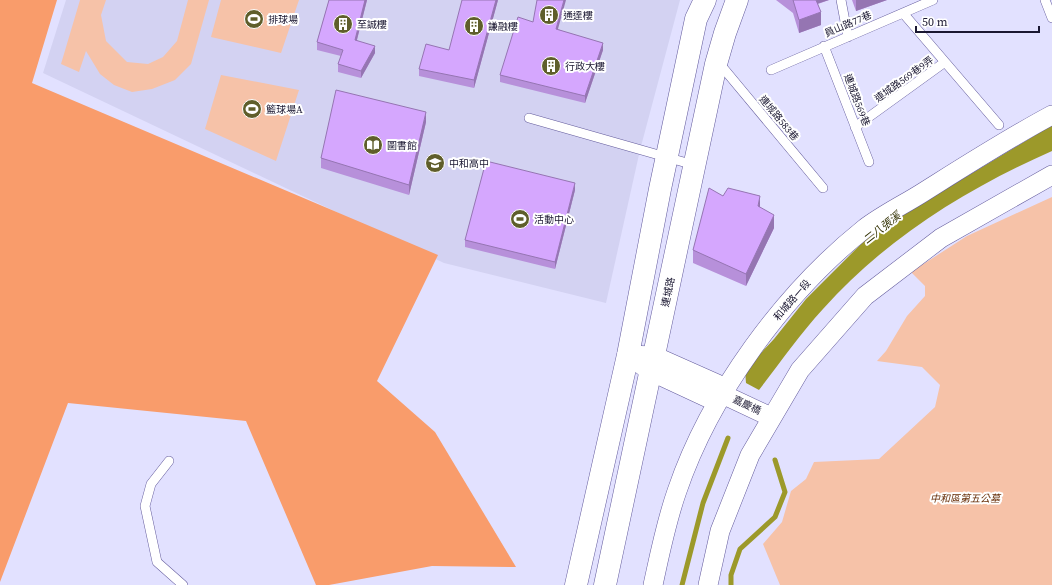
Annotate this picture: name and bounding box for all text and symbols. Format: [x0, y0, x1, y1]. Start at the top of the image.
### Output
building icon: 通達樓 [538, 4, 560, 26]
sports icon: 排球場 [243, 8, 265, 30]
street label: 員山路77巷 [822, 8, 874, 40]
scale bar [916, 8, 1039, 34]
place label: 通達樓 [563, 9, 593, 22]
place label: 排球場 [268, 13, 298, 26]
building icon: 至誠樓 [332, 13, 354, 35]
text: 50 m [922, 14, 948, 30]
building icon: 謙融樓 [463, 15, 485, 37]
place label: 至誠樓 [357, 18, 387, 31]
place label: 謙融樓 [488, 20, 518, 33]
street label: 連城路569巷9弄 [872, 53, 936, 105]
building icon: 行政大樓 [540, 55, 562, 77]
place label: 行政大樓 [565, 60, 605, 73]
street label: 連城路569巷 [841, 72, 873, 128]
street label: 連城路583巷 [756, 93, 802, 143]
sports icon: 籃球場A [241, 98, 263, 120]
place label: 籃球場A [266, 103, 303, 116]
library icon: 圖書館 [362, 134, 384, 156]
place label: 圖書館 [387, 139, 417, 152]
school or university icon: 中和高中 [424, 152, 446, 174]
place label: 中和高中 [449, 157, 489, 170]
water label: 二八張溪 [860, 207, 906, 247]
sports icon: 活動中心 [509, 208, 531, 230]
place label: 活動中心 [534, 213, 574, 226]
street label: 連城路 [659, 276, 677, 308]
street label: 和城路一段 [771, 277, 813, 323]
street label: 嘉慶橋 [731, 393, 763, 417]
park label: 中和區第五公墓 [930, 492, 1002, 505]

